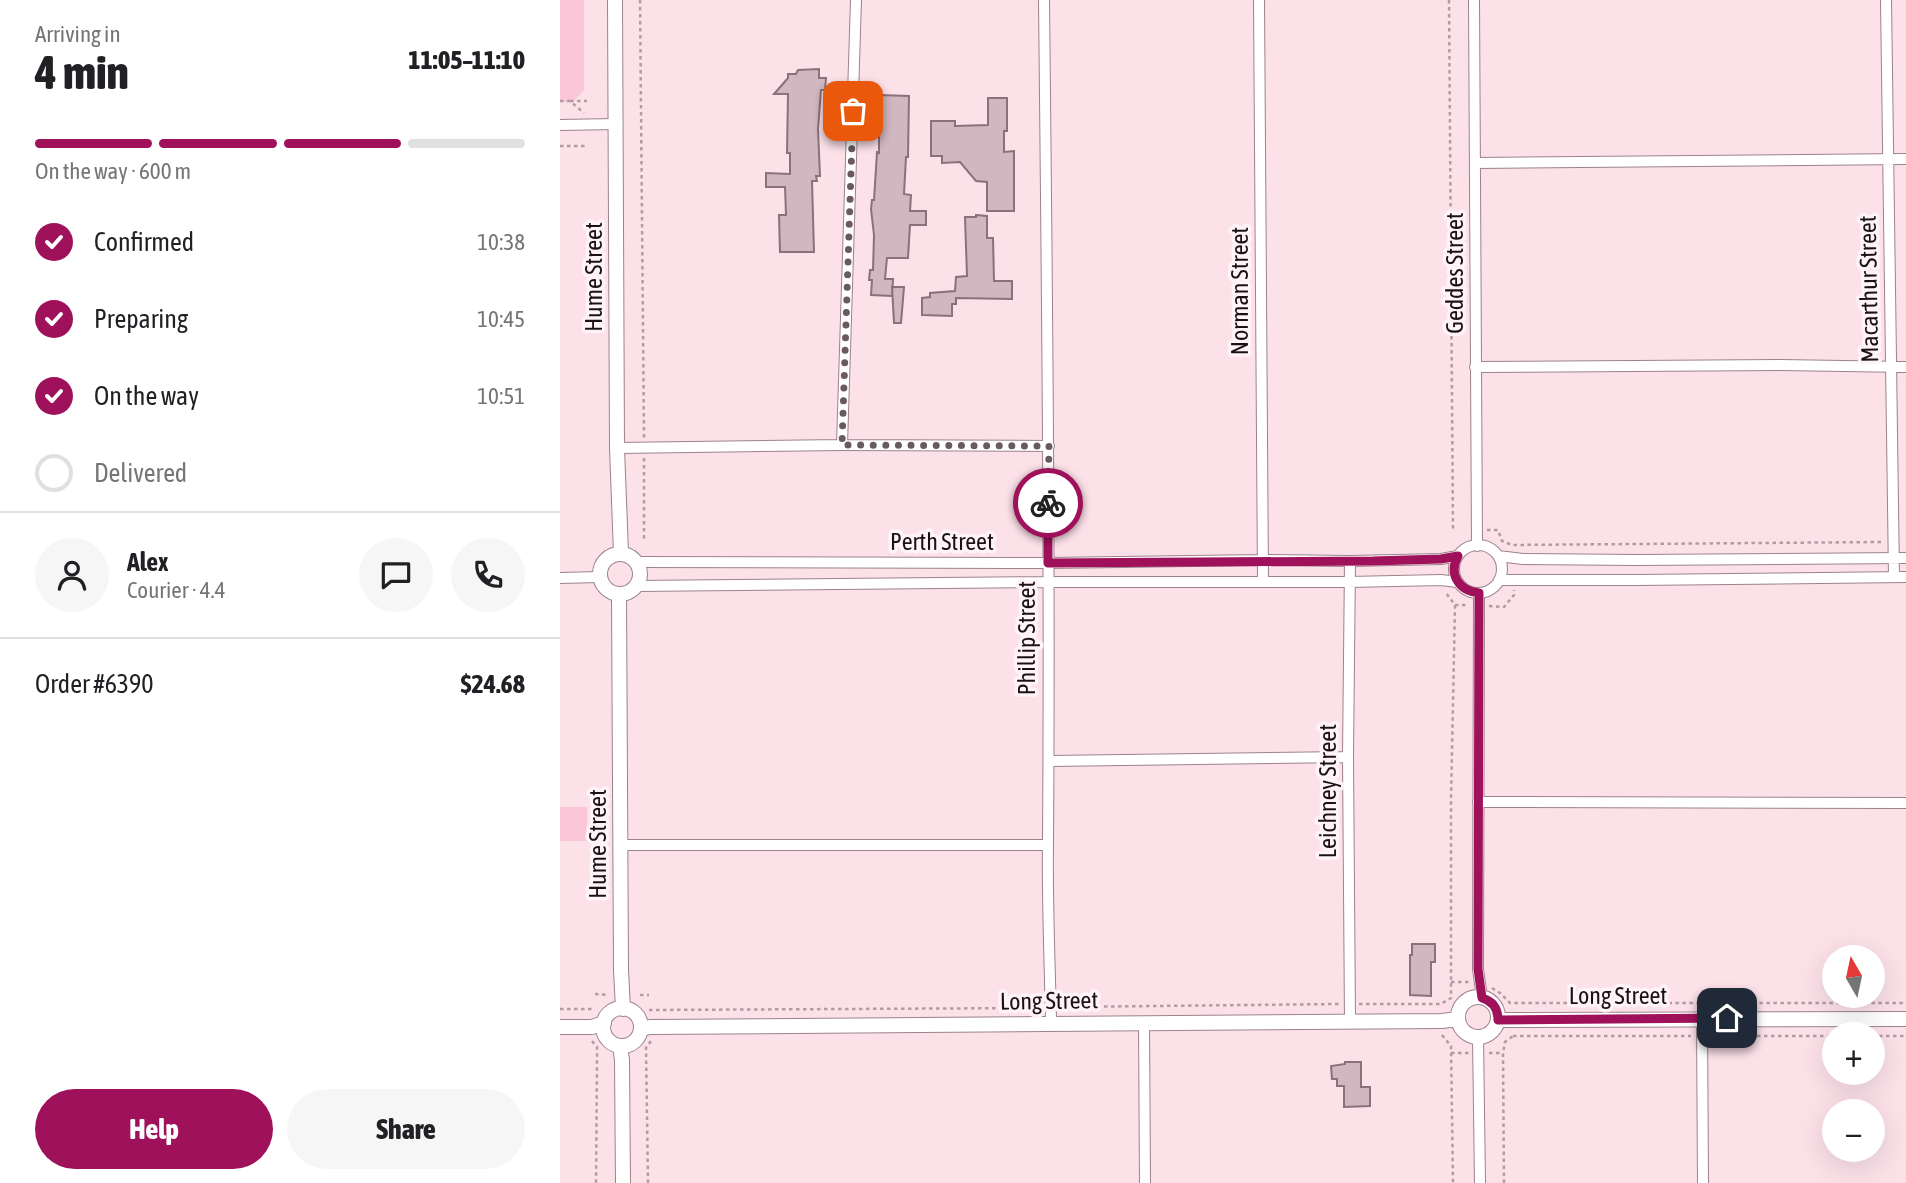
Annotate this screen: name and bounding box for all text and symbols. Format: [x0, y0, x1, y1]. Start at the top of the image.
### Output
text: Arriving in [35, 21, 121, 47]
text: 11:05–11:10 [408, 45, 525, 75]
text: 4 min [35, 46, 129, 99]
pin [823, 81, 883, 141]
icon: bag [834, 92, 872, 130]
text: On the way · 600 m [35, 158, 191, 184]
street label: Geddes Street [1441, 212, 1468, 334]
street label: Macarthur Street [1854, 215, 1883, 363]
street label: Hume Street [580, 222, 607, 332]
icon: check [35, 223, 73, 261]
text: Confirmed [94, 227, 194, 257]
street label: Norman Street [1226, 227, 1253, 355]
text: 10:38 [477, 229, 525, 255]
icon: check [35, 300, 73, 338]
text: Preparing [94, 304, 188, 334]
text: 10:45 [477, 306, 525, 332]
icon: check [35, 377, 73, 415]
text: On the way [94, 381, 199, 411]
text: 10:51 [477, 383, 525, 409]
text: Delivered [94, 458, 187, 488]
courier [1013, 468, 1083, 538]
icon: bike [1029, 484, 1067, 522]
street label: Perth Street [890, 528, 994, 555]
button: person [35, 538, 109, 612]
button: chat [359, 538, 433, 612]
button: phone [451, 538, 525, 612]
text: Alex [127, 547, 168, 577]
text: Courier · 4.4 [127, 577, 226, 603]
street label: Phillip Street [1013, 581, 1040, 695]
text: Order #6390 [35, 669, 154, 699]
text: $24.68 [461, 669, 525, 699]
street label: Leichney Street [1314, 724, 1341, 858]
street label: Hume Street [584, 789, 611, 899]
north arrow [1822, 945, 1885, 1008]
map controls [1822, 945, 1885, 1162]
street label: Long Street [1569, 982, 1667, 1009]
street label: Long Street [1000, 986, 1099, 1015]
pin [1697, 988, 1757, 1048]
icon: home [1708, 999, 1746, 1037]
button: + [1822, 1022, 1885, 1085]
button: Help [35, 1089, 273, 1169]
button: Share [287, 1089, 525, 1169]
button: − [1822, 1099, 1885, 1162]

